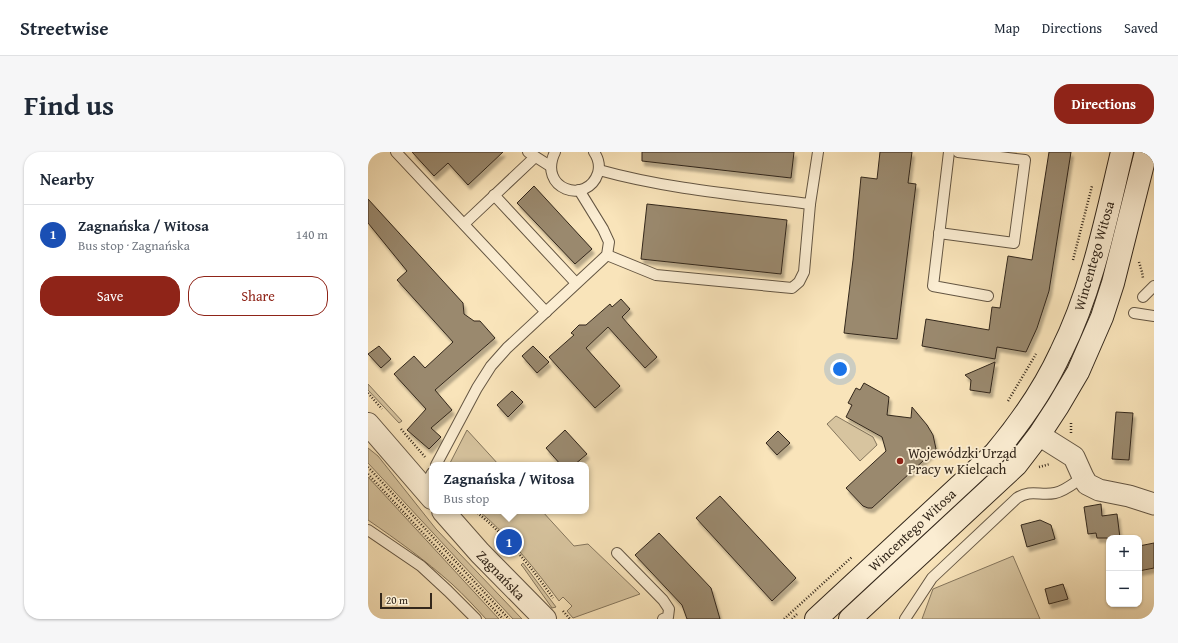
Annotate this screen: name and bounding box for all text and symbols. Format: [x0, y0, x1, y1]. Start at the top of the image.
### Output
text: Streetwise [20, 14, 109, 42]
text: Map [994, 18, 1020, 38]
text: Directions [1042, 18, 1102, 38]
text: Saved [1124, 18, 1158, 38]
text: Find us [24, 84, 114, 125]
button: Directions [1054, 84, 1154, 124]
text: Nearby [40, 166, 94, 191]
street label: Wincentego Witosa [1069, 199, 1119, 313]
text: Zagnańska / Witosa [78, 215, 209, 236]
text: 1 [50, 225, 56, 244]
text: 140 m [296, 225, 328, 244]
text: Bus stop · Zagnańska [78, 236, 190, 255]
button: Save [40, 276, 180, 316]
button: Share [188, 276, 328, 316]
your location [830, 359, 850, 379]
place label: Wojewódzki Urząd Pracy w Kielcach [908, 443, 1017, 479]
marker: Wojewódzki Urząd Pracy w Kielcach [895, 456, 905, 466]
popup [429, 462, 589, 514]
text: Zagnańska / Witosa [444, 468, 574, 489]
street label: Wincentego Witosa [864, 484, 960, 576]
text: Bus stop [444, 489, 489, 508]
pin: 1 [496, 527, 522, 557]
map controls [1106, 535, 1142, 607]
button: + [1106, 535, 1142, 571]
street label: Zagnańska [472, 546, 530, 605]
button: − [1106, 571, 1142, 607]
scale bar [380, 591, 432, 610]
text: 20 m [386, 592, 408, 608]

